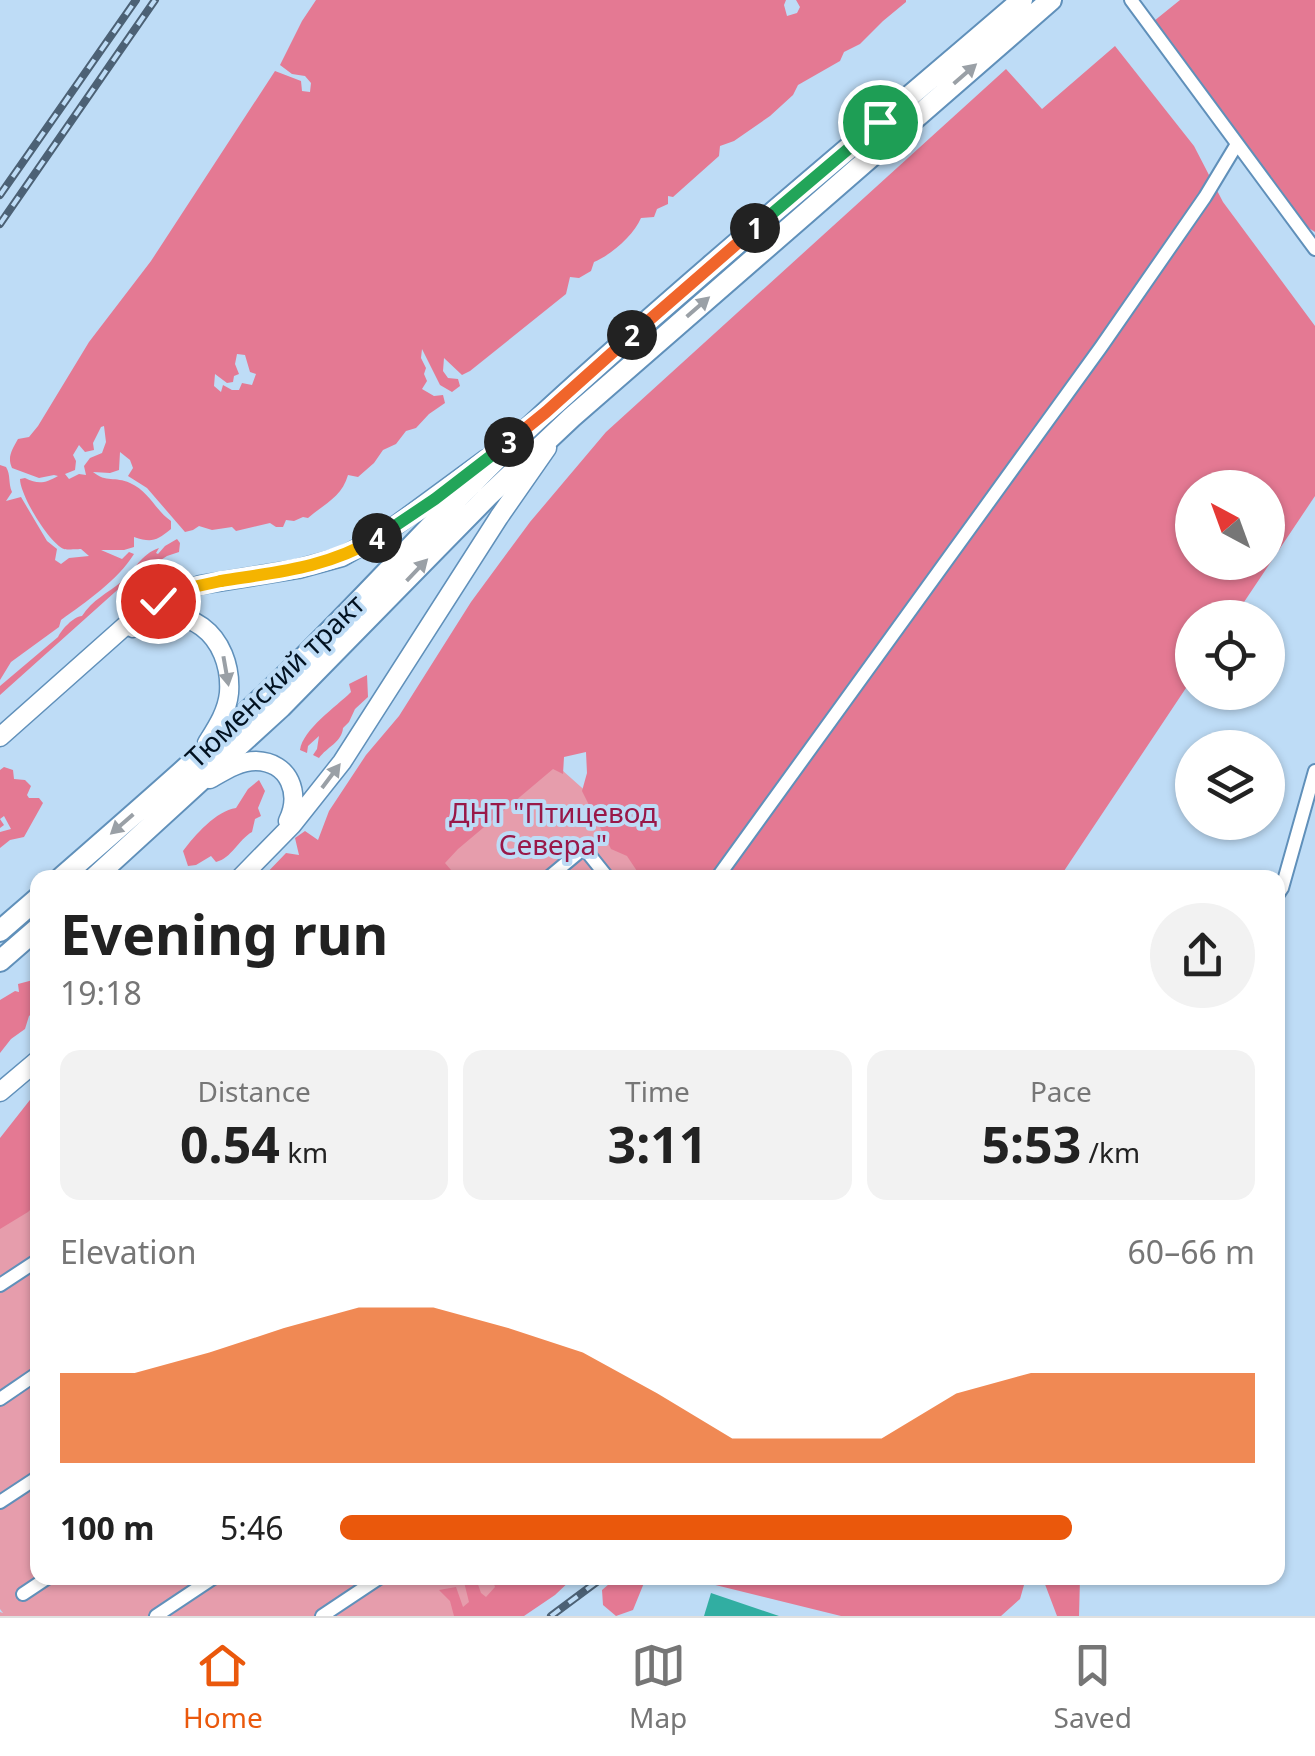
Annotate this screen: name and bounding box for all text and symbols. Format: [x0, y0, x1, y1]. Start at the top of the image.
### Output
one-way arrow [952, 64, 977, 86]
pin [838, 80, 923, 165]
icon: arrive [853, 95, 908, 150]
pin: 1 [730, 203, 780, 253]
text: 1 [747, 209, 763, 247]
one-way arrow [685, 296, 710, 318]
pin: 2 [607, 310, 657, 360]
text: 2 [624, 316, 640, 354]
pin: 3 [484, 417, 534, 467]
text: 3 [501, 423, 517, 461]
north arrow [1175, 470, 1285, 580]
map controls [1175, 470, 1285, 840]
pin: 4 [352, 513, 402, 563]
text: 4 [369, 519, 385, 557]
one-way arrow [405, 558, 428, 582]
pin [116, 559, 201, 644]
icon: check [131, 574, 186, 629]
street label: Тюменский тракт [176, 585, 372, 776]
button: locate [1175, 600, 1285, 710]
one-way arrow [219, 656, 234, 688]
button: layers [1175, 730, 1285, 840]
one-way arrow [321, 763, 341, 789]
park label: ДНТ "Птицевод Севера" [449, 793, 657, 863]
one-way arrow [110, 812, 135, 834]
text: Evening run [60, 896, 388, 971]
button: share [1150, 903, 1255, 1008]
text: 19:18 [60, 971, 142, 1014]
text: Distance [197, 1072, 311, 1110]
text: Time [625, 1072, 690, 1110]
text: Pace [1030, 1072, 1092, 1110]
text: 0.54 [180, 1110, 280, 1178]
text: 3:11 [608, 1110, 707, 1178]
text: 5:53 [981, 1110, 1081, 1178]
text: km [280, 1133, 328, 1171]
text: /km [1081, 1133, 1140, 1171]
text: Elevation [60, 1230, 197, 1273]
text: 60–66 m [1128, 1230, 1255, 1273]
text: 100 m [60, 1506, 154, 1549]
text: 5:46 [220, 1506, 284, 1549]
tab: Home [183, 1638, 263, 1736]
tab: Map [629, 1638, 687, 1736]
tab: Saved [1054, 1638, 1132, 1736]

